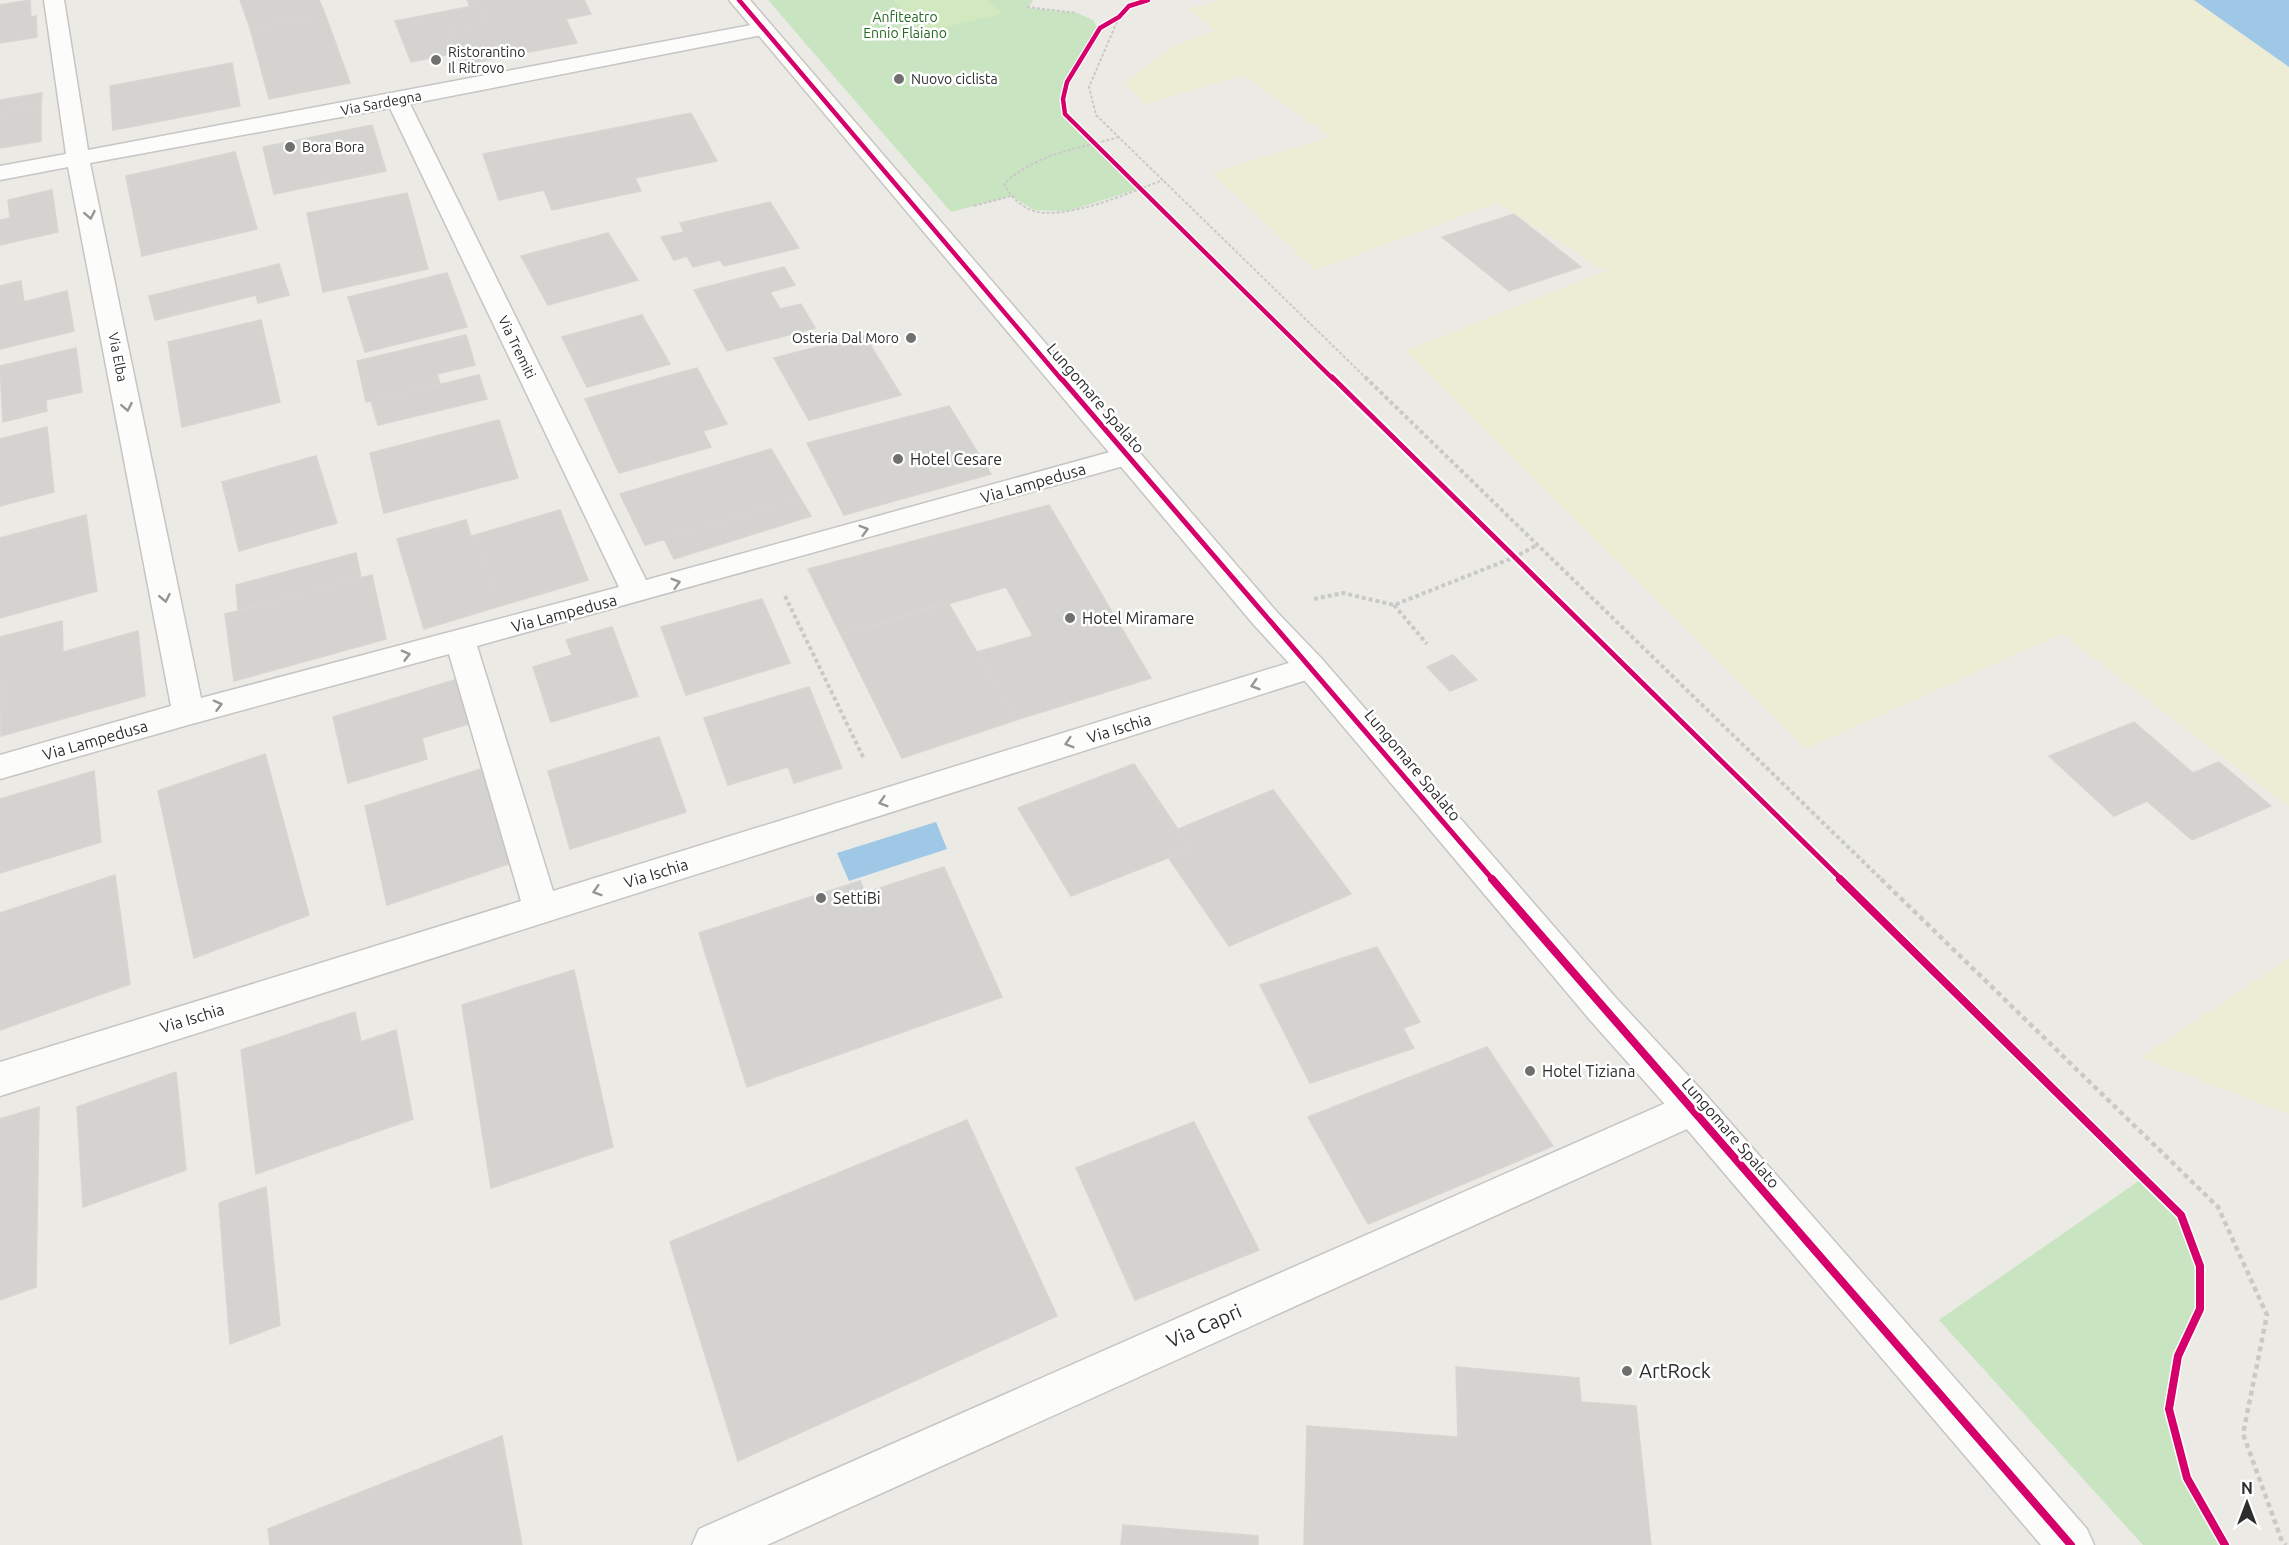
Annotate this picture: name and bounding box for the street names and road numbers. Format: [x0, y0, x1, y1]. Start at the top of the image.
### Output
street label: Via Sardegna [339, 87, 423, 119]
street label: Via Tremiti [495, 313, 539, 381]
street label: Via Elba [105, 331, 131, 383]
street label: Lungomare Spalato [1043, 339, 1149, 457]
street label: Via Lampedusa [978, 459, 1088, 507]
street label: Via Lampedusa [509, 590, 619, 636]
street label: Lungomare Spalato [1361, 706, 1465, 824]
street label: Via Ischia [1085, 710, 1153, 746]
street label: Via Lampedusa [40, 716, 150, 764]
street label: Via Ischia [622, 855, 690, 891]
street label: Via Ischia [158, 1000, 226, 1036]
street label: Lungomare Spalato [1678, 1074, 1784, 1192]
street label: Via Capri [1163, 1299, 1245, 1352]

